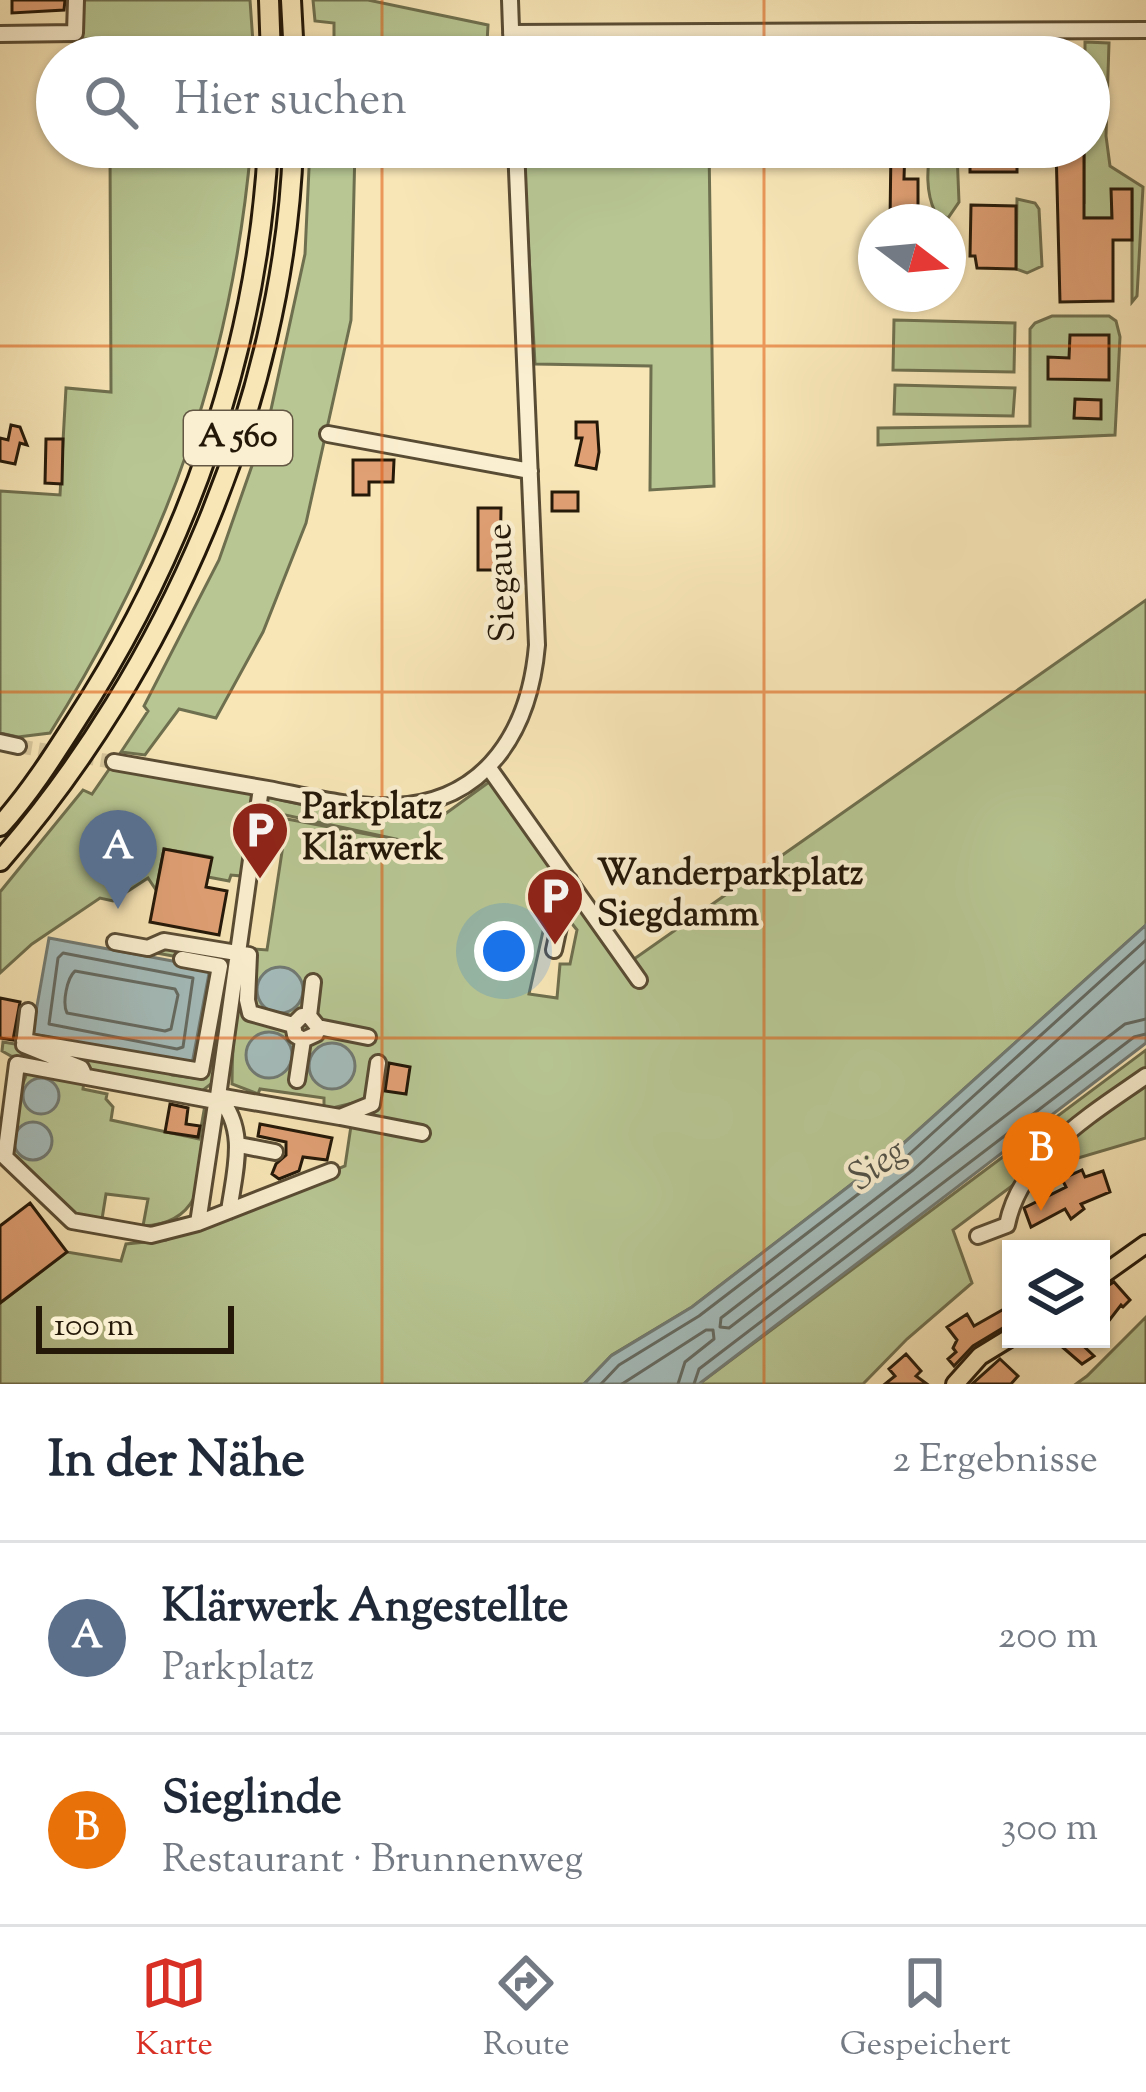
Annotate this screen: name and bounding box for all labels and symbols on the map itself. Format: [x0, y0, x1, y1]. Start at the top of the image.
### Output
north arrow [858, 204, 966, 312]
road number: A 560 [184, 411, 292, 465]
street label: Siegaue [475, 522, 531, 644]
place label: Parkplatz Klärwerk [302, 783, 444, 876]
parking icon: Parkplatz Klärwerk [229, 799, 291, 881]
pin: A [79, 810, 157, 909]
place label: Wanderparkplatz Siegdamm [597, 849, 864, 942]
parking icon: Wanderparkplatz Siegdamm [524, 865, 586, 947]
your location [474, 921, 534, 981]
pin: B [1002, 1112, 1080, 1211]
water label: Sieg [838, 1126, 920, 1206]
scale bar [36, 1300, 234, 1353]

